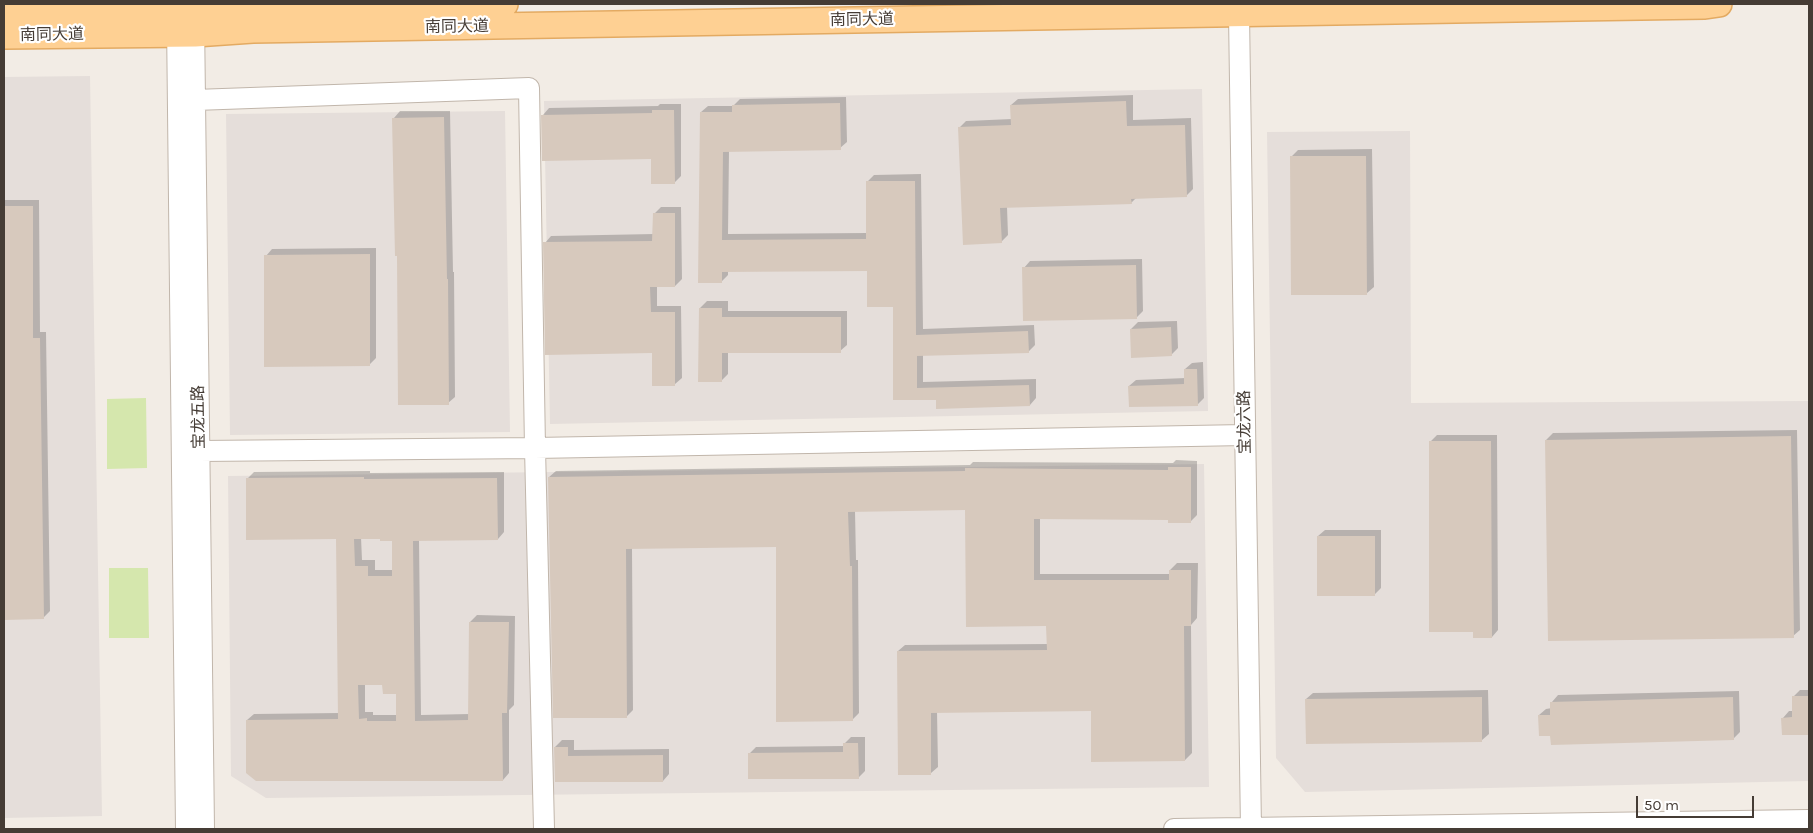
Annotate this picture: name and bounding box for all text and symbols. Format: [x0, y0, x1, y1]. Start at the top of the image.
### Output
street label: 南同大道 [830, 10, 894, 30]
street label: 南同大道 [425, 17, 489, 37]
street label: 南同大道 [20, 25, 84, 45]
street label: 宝龙五路 [189, 385, 209, 449]
street label: 宝龙六路 [1235, 390, 1255, 454]
scale bar [1638, 786, 1756, 818]
text: 50 m [1644, 796, 1679, 814]

